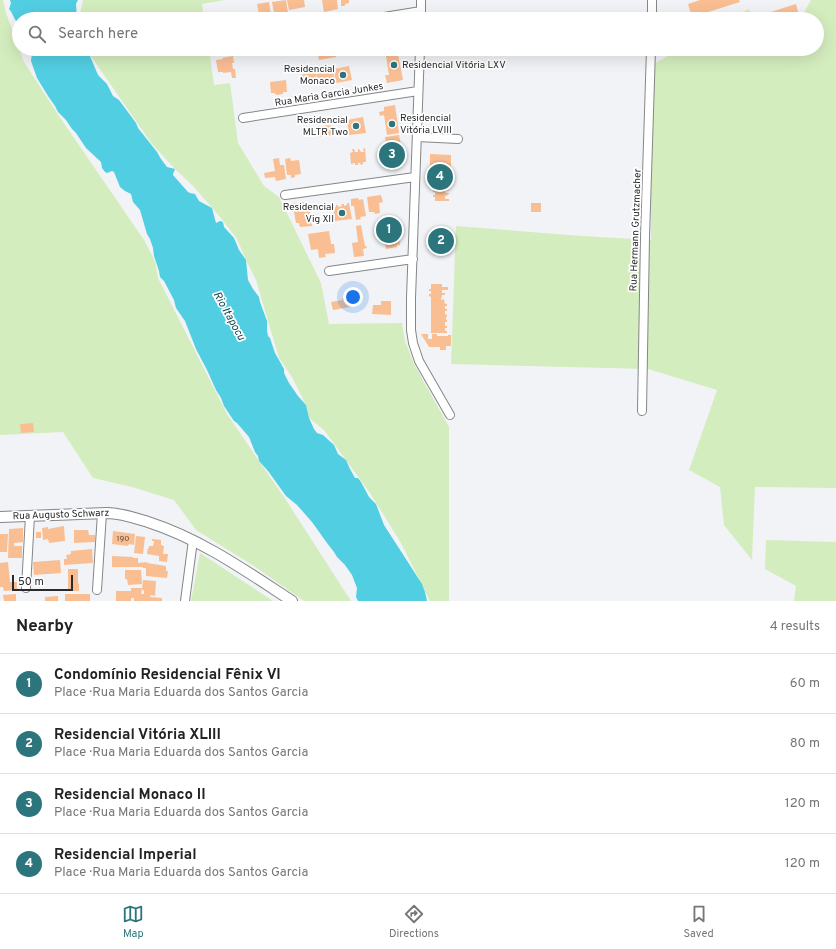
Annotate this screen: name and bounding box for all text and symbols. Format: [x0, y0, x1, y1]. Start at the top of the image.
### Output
search box [12, 12, 824, 56]
icon: search [26, 23, 48, 45]
text: Search here [58, 25, 138, 44]
place label: Residencial Vitória LXV [402, 59, 506, 72]
marker: Residencial Vitória LXV [389, 60, 399, 70]
place label: Residencial Monaco [284, 63, 335, 88]
marker: Residencial Monaco [338, 70, 348, 80]
street label: Rua Maria Garcia Junkes [274, 80, 385, 110]
place label: Residencial Vitória LVIII [400, 112, 452, 137]
place label: Residencial MLTR Two [297, 114, 348, 139]
marker: Residencial Vitória LVIII [387, 119, 397, 129]
marker: Residencial MLTR Two [351, 121, 361, 131]
pin: 3 [379, 140, 405, 170]
pin: 4 [427, 162, 453, 192]
street label: Rua Hermann Grutzmacher [627, 168, 645, 292]
place label: Residencial Vig XII [283, 201, 334, 226]
marker: Residencial Vig XII [337, 208, 347, 218]
pin: 1 [376, 215, 402, 245]
pin: 2 [428, 226, 454, 256]
your location [343, 287, 363, 307]
water label: Rio Itapocu [210, 289, 249, 344]
street label: Rua Augusto Schwarz [12, 507, 110, 523]
house number: 190 [117, 534, 129, 544]
scale bar [12, 573, 73, 592]
text: 50 m [18, 575, 44, 589]
text: Nearby [16, 616, 73, 638]
text: 4 results [770, 619, 820, 635]
text: Condomínio Residencial Fênix VI [54, 666, 281, 685]
text: 1 [26, 676, 32, 692]
text: 60 m [790, 676, 820, 692]
text: Place · Rua Maria Eduarda dos Santos Garcia [54, 685, 308, 701]
text: Residencial Vitória XLIII [54, 726, 221, 745]
text: 2 [25, 736, 33, 752]
text: 80 m [790, 736, 820, 752]
text: Place · Rua Maria Eduarda dos Santos Garcia [54, 745, 308, 761]
text: Residencial Monaco II [54, 786, 206, 805]
text: 3 [25, 796, 33, 812]
text: 120 m [785, 796, 820, 812]
text: Place · Rua Maria Eduarda dos Santos Garcia [54, 805, 308, 821]
text: Residencial Imperial [54, 846, 197, 865]
text: 4 [25, 856, 33, 872]
text: 120 m [785, 856, 820, 872]
text: Place · Rua Maria Eduarda dos Santos Garcia [54, 865, 308, 881]
tab: Map [122, 903, 144, 941]
tab: Directions [389, 903, 439, 941]
tab: Saved [683, 903, 714, 941]

